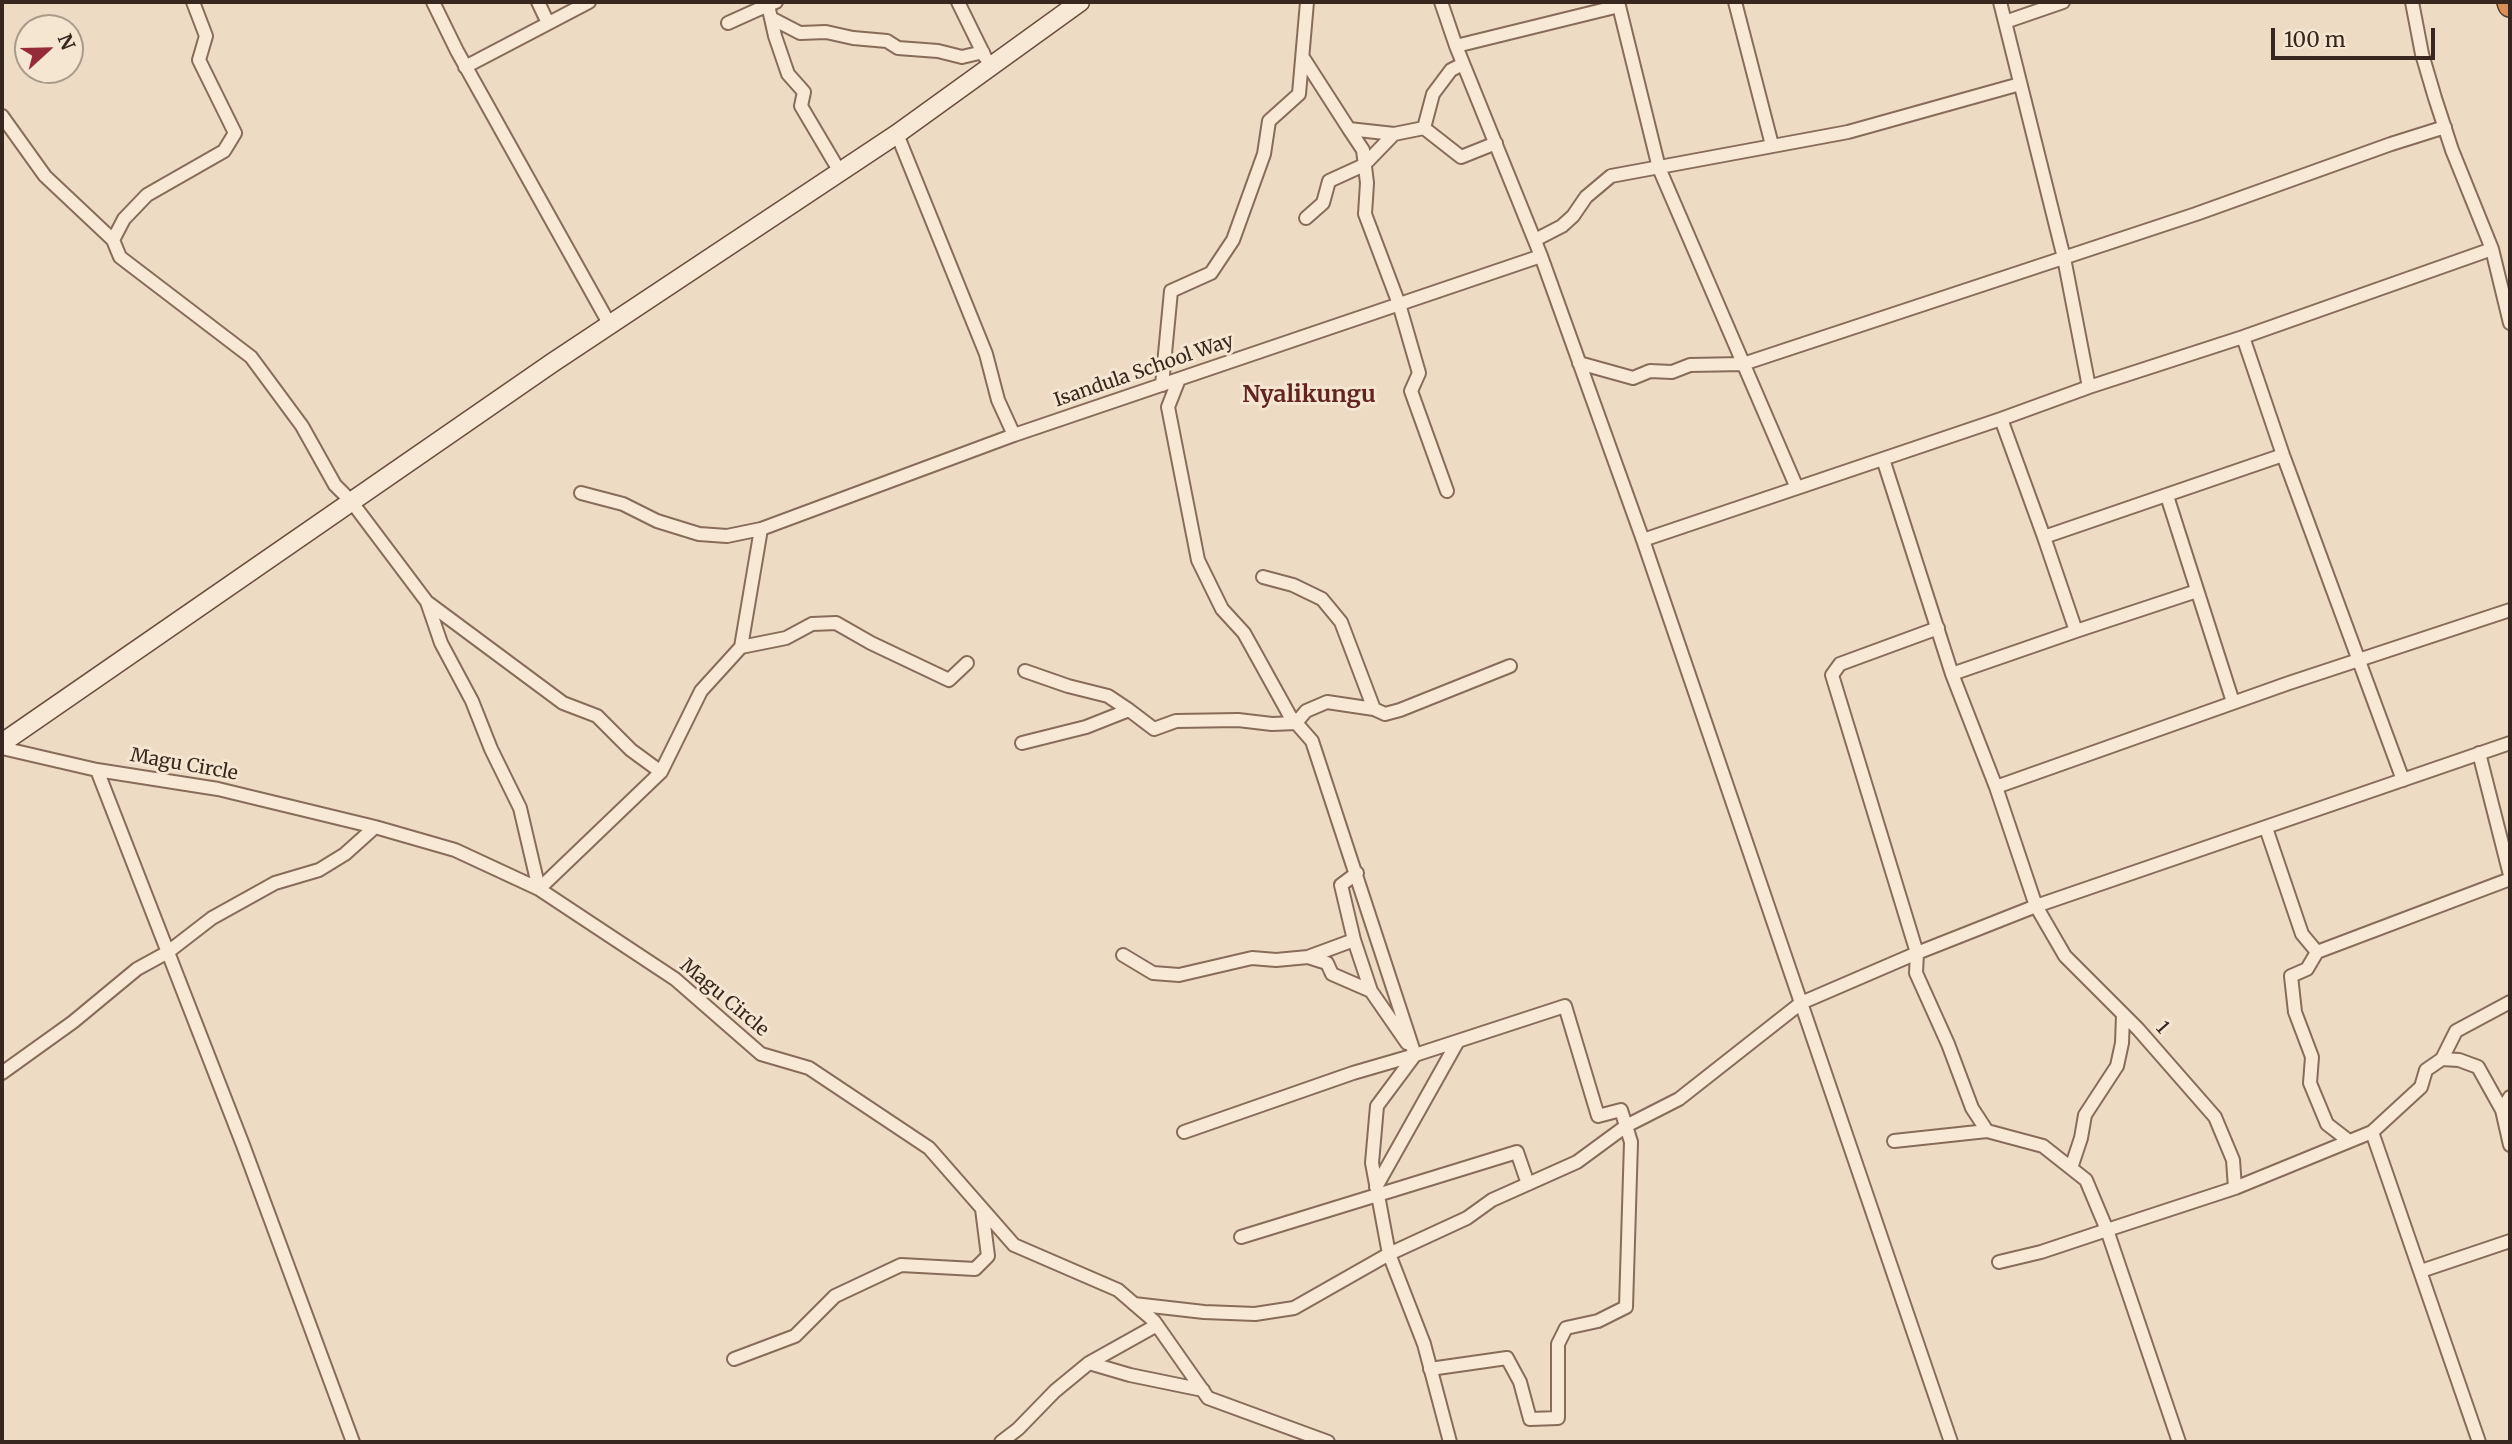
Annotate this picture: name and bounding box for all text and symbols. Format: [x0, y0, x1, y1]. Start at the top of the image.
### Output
north arrow [14, 14, 84, 84]
scale bar [2274, 14, 2438, 58]
text: 100 m [2284, 26, 2346, 53]
text: N [53, 30, 81, 53]
street label: Isandula School Way [1051, 330, 1237, 412]
district label: Nyalikungu [1242, 381, 1376, 409]
street label: Magu Circle [129, 744, 239, 786]
street label: Magu Circle [675, 954, 773, 1042]
street label: 1 [2151, 1017, 2173, 1039]

